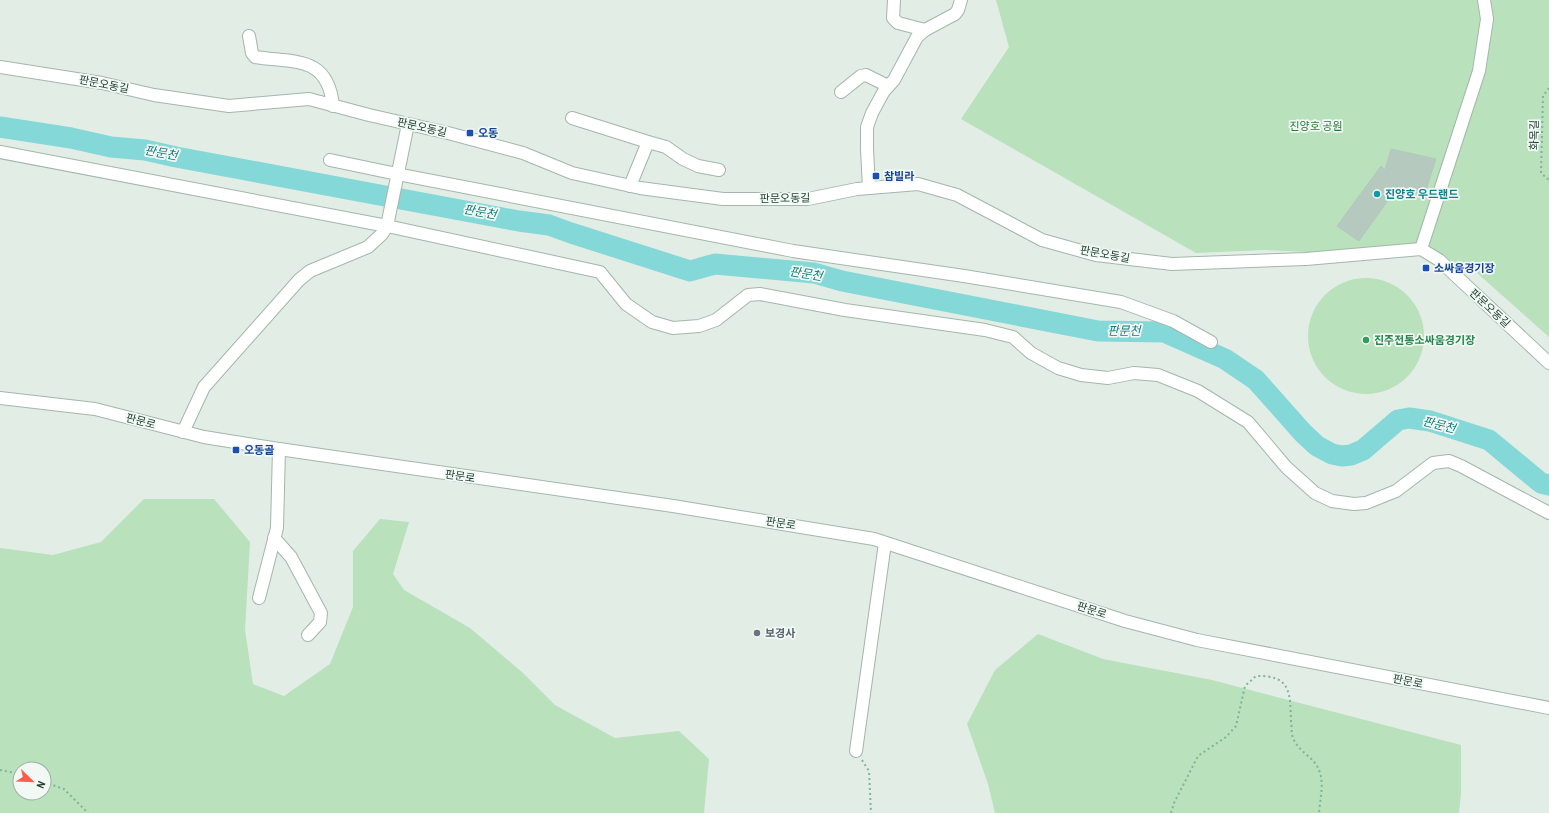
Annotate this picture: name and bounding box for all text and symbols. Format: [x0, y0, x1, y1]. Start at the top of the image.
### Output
street label: 판문오동길 [78, 72, 130, 96]
street label: 판문오동길 [396, 114, 448, 140]
park label: 진양호 공원 [1289, 119, 1343, 133]
street label: 화목길 [1527, 120, 1541, 150]
place label: 오동 [478, 126, 498, 140]
marker: 오동 [465, 128, 475, 138]
water label: 판문천 [143, 142, 181, 164]
place label: 참빌라 [884, 169, 914, 183]
marker: 참빌라 [871, 171, 881, 181]
place label: 진양호 우드랜드 [1385, 187, 1458, 201]
marker: 진양호 우드랜드 [1372, 189, 1382, 199]
street label: 판문오동길 [760, 191, 810, 205]
water label: 판문천 [462, 201, 500, 223]
street label: 판문오동길 [1079, 243, 1131, 265]
place label: 소싸움경기장 [1434, 261, 1495, 275]
marker: 소싸움경기장 [1421, 263, 1431, 273]
water label: 판문천 [788, 264, 826, 285]
street label: 판문오동길 [1467, 286, 1513, 330]
water label: 판문천 [1107, 323, 1143, 339]
place label: 진주전통소싸움경기장 [1374, 333, 1475, 347]
marker: 진주전통소싸움경기장 [1361, 335, 1371, 345]
street label: 판문로 [125, 410, 157, 432]
water label: 판문천 [1421, 413, 1459, 437]
place label: 오동골 [244, 443, 274, 457]
marker: 오동골 [231, 445, 241, 455]
street label: 판문로 [444, 467, 476, 485]
street label: 판문로 [765, 514, 797, 532]
street label: 판문로 [1075, 599, 1109, 621]
place label: 보경사 [765, 626, 795, 640]
marker: 보경사 [752, 628, 762, 638]
street label: 판문로 [1392, 671, 1424, 691]
north arrow [12, 761, 52, 801]
text: N [33, 779, 49, 791]

